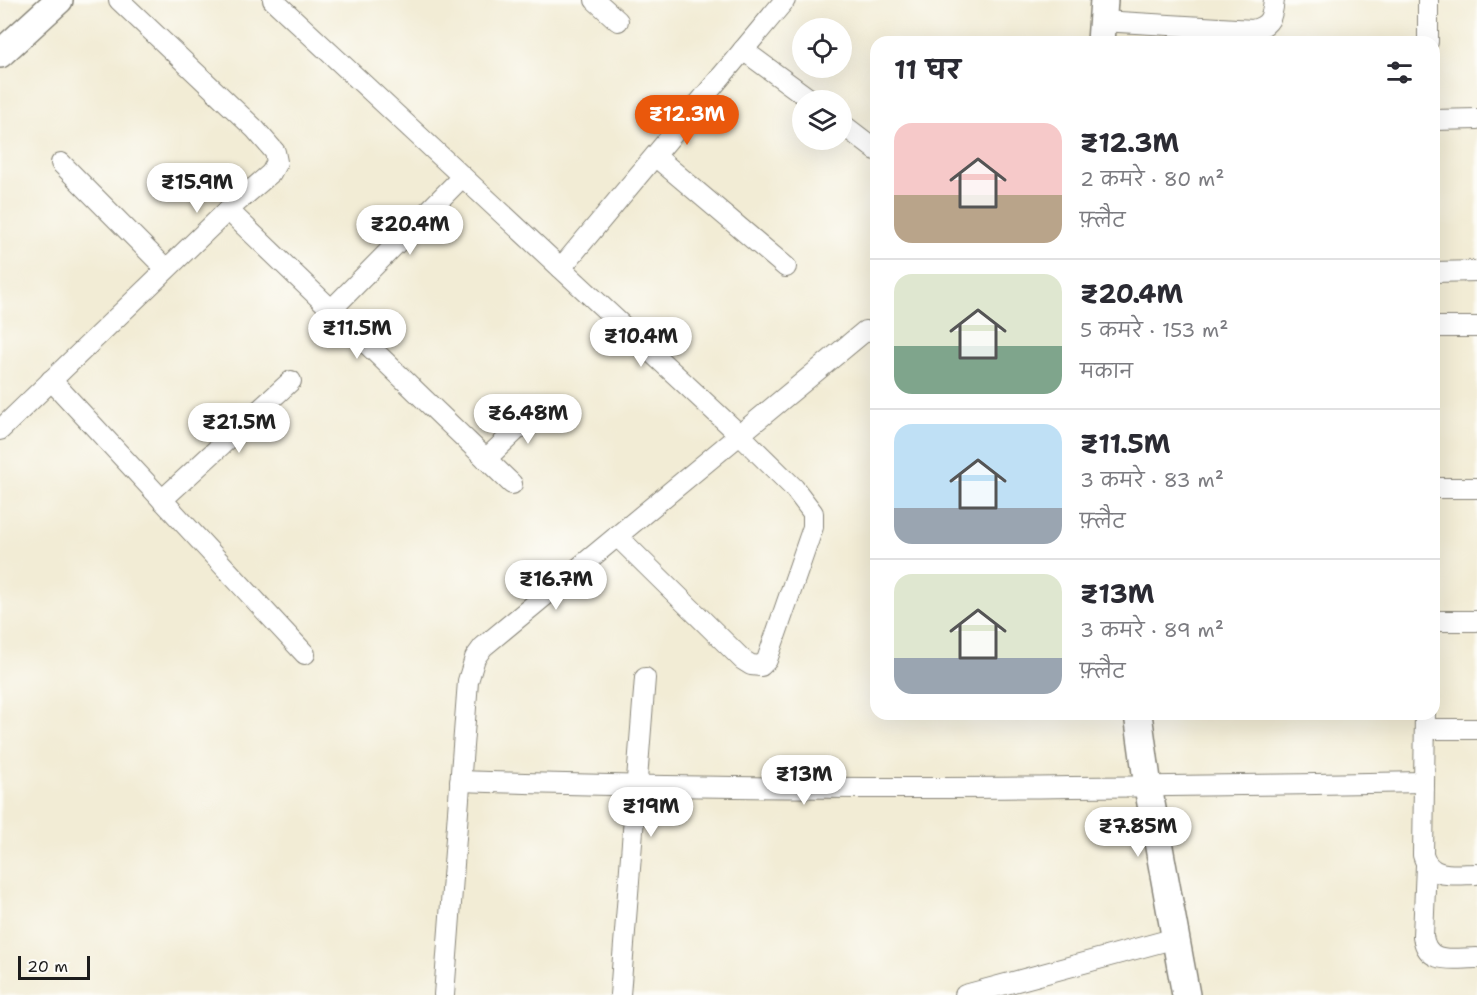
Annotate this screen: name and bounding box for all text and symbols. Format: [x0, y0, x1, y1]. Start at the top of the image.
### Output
map controls [792, 18, 852, 150]
button: locate [792, 18, 852, 78]
text: 11 घर [894, 52, 961, 87]
icon: filters [1383, 56, 1416, 89]
button: layers [792, 90, 852, 150]
pin: ₹12.3M [638, 95, 736, 146]
text: ₹12.3M [649, 101, 725, 127]
text: ₹12.3M [1080, 125, 1179, 160]
icon: home [942, 147, 1014, 219]
pin: ₹15.9M [148, 163, 246, 214]
text: 2 कमरे · 80 m² [1080, 166, 1225, 192]
text: ₹15.9M [161, 169, 233, 195]
pin: ₹20.4M [361, 205, 459, 256]
text: फ़्लैट [1080, 207, 1126, 233]
text: ₹20.4M [370, 211, 450, 237]
text: ₹20.4M [1080, 276, 1183, 311]
icon: home [942, 298, 1014, 370]
pin: ₹11.5M [308, 309, 406, 360]
text: ₹11.5M [322, 315, 392, 341]
pin: ₹10.4M [592, 317, 690, 368]
text: 5 कमरे · 153 m² [1080, 317, 1229, 343]
text: ₹10.4M [604, 323, 678, 349]
text: मकान [1080, 358, 1133, 384]
pin: ₹6.48M [479, 394, 577, 445]
text: ₹6.48M [488, 400, 568, 426]
pin: ₹21.5M [190, 403, 288, 454]
text: ₹21.5M [202, 409, 276, 435]
text: ₹11.5M [1080, 426, 1171, 461]
icon: home [942, 448, 1014, 520]
text: 3 कमरे · 83 m² [1080, 467, 1224, 493]
text: फ़्लैट [1080, 508, 1126, 534]
pin: ₹16.7M [507, 560, 605, 611]
text: ₹16.7M [519, 566, 593, 592]
text: ₹13M [1080, 576, 1154, 611]
icon: home [942, 598, 1014, 670]
text: 3 कमरे · 89 m² [1080, 617, 1224, 643]
text: फ़्लैट [1080, 658, 1126, 684]
pin: ₹13M [768, 755, 840, 806]
text: ₹13M [775, 761, 833, 787]
pin: ₹19M [615, 787, 687, 838]
text: ₹19M [622, 793, 680, 819]
pin: ₹7.85M [1089, 807, 1187, 858]
text: ₹7.85M [1099, 813, 1177, 839]
scale bar [18, 953, 90, 980]
text: 20 m [27, 956, 68, 977]

